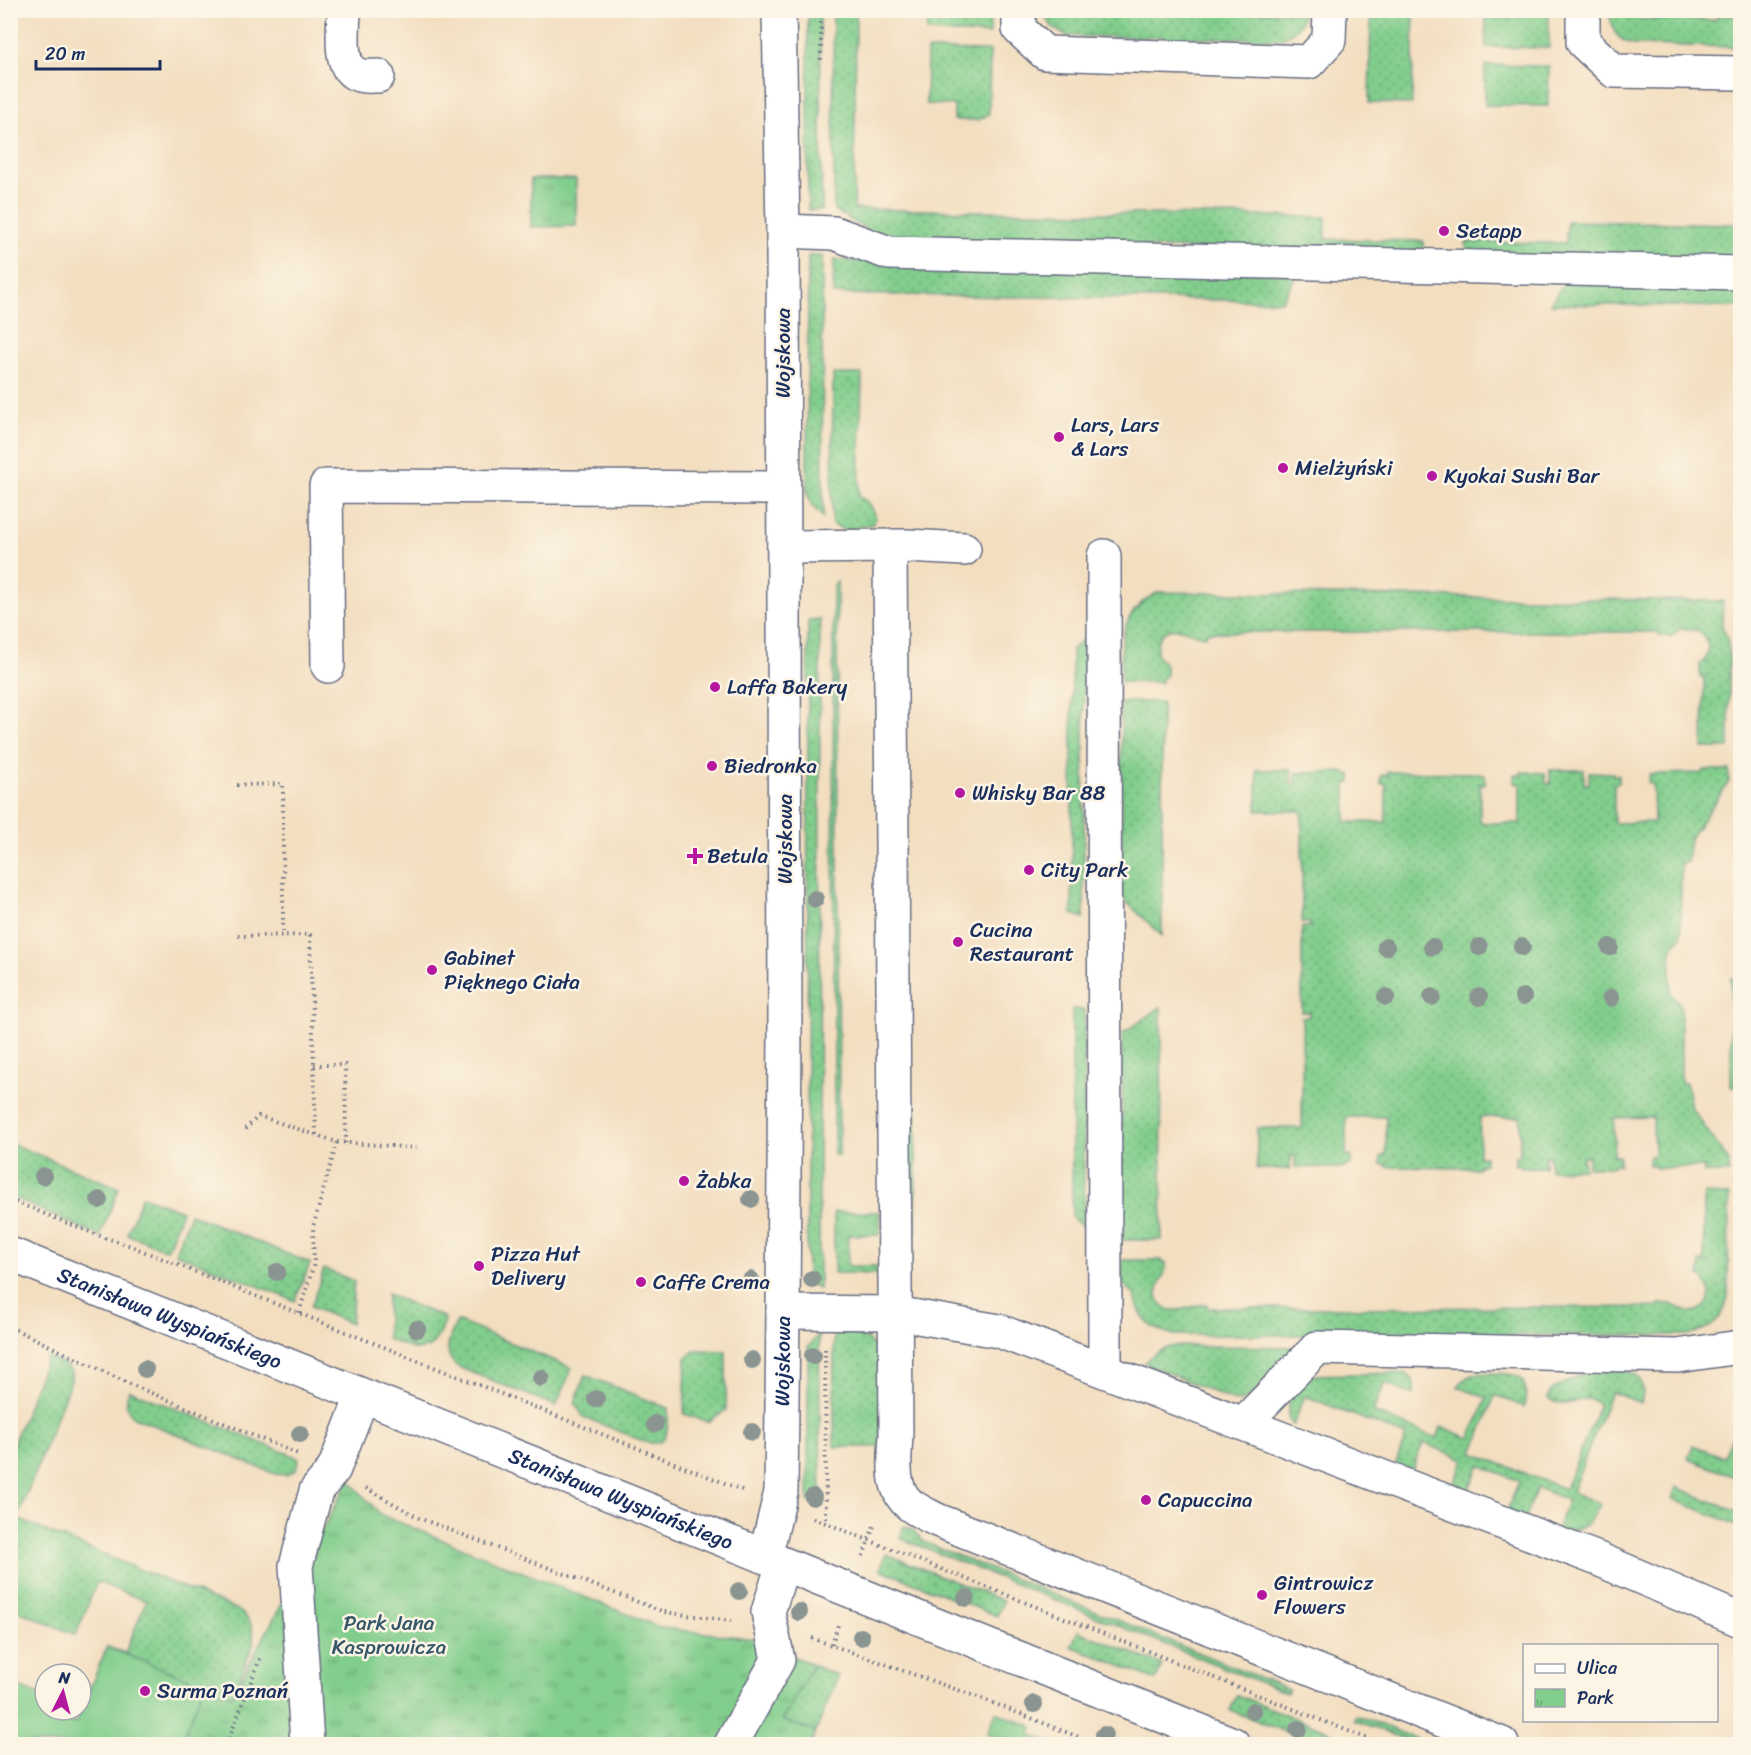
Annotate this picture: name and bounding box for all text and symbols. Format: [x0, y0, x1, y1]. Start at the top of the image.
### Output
scale bar [36, 33, 160, 71]
text: 20 m [45, 38, 85, 70]
place label: Setapp [1456, 212, 1522, 250]
marker: Setapp [1437, 224, 1451, 238]
street label: Wojskowa [764, 307, 802, 398]
place label: Lars, Lars & Lars [1071, 406, 1159, 468]
marker: Lars, Lars & Lars [1052, 430, 1066, 444]
place label: Mielżyński [1295, 449, 1394, 487]
place label: Kyokai Sushi Bar [1444, 457, 1601, 495]
marker: Mielżyński [1276, 461, 1290, 475]
marker: Kyokai Sushi Bar [1425, 469, 1439, 483]
place label: Laffa Bakery [727, 668, 847, 706]
marker: Laffa Bakery [708, 680, 722, 694]
place label: Biedronka [724, 747, 817, 785]
marker: Biedronka [705, 759, 719, 773]
place label: Whisky Bar 88 [972, 774, 1106, 812]
marker: Whisky Bar 88 [953, 786, 967, 800]
street label: Wojskowa [766, 793, 804, 884]
place label: Betula [707, 837, 768, 875]
marker: Betula [688, 849, 702, 863]
place label: City Park [1041, 851, 1129, 889]
marker: City Park [1022, 863, 1036, 877]
place label: Cucina Restaurant [970, 911, 1074, 973]
marker: Cucina Restaurant [951, 935, 965, 949]
place label: Gabinet Pięknego Ciała [444, 939, 580, 1001]
marker: Gabinet Pięknego Ciała [425, 963, 439, 977]
place label: Żabka [696, 1162, 752, 1200]
marker: Żabka [677, 1174, 691, 1188]
place label: Pizza Hut Delivery [491, 1235, 582, 1297]
street label: Stanisława Wyspiańskiego [51, 1256, 288, 1380]
marker: Pizza Hut Delivery [472, 1259, 486, 1273]
place label: Caffe Crema [653, 1263, 770, 1301]
marker: Caffe Crema [634, 1275, 648, 1289]
street label: Wojskowa [763, 1315, 802, 1406]
street label: Stanisława Wyspiańskiego [503, 1437, 739, 1561]
place label: Capuccina [1158, 1481, 1253, 1519]
marker: Capuccina [1139, 1493, 1153, 1507]
place label: Gintrowicz Flowers [1274, 1564, 1373, 1626]
marker: Gintrowicz Flowers [1255, 1588, 1269, 1602]
park label: Park Jana Kasprowicza [332, 1604, 447, 1666]
legend [1523, 1644, 1718, 1722]
text: Ulica [1577, 1652, 1618, 1684]
north arrow [33, 1662, 93, 1722]
text: N [56, 1662, 72, 1693]
place label: Surma Poznań [157, 1672, 289, 1710]
text: Park [1577, 1682, 1614, 1714]
marker: Surma Poznań [138, 1684, 152, 1698]

